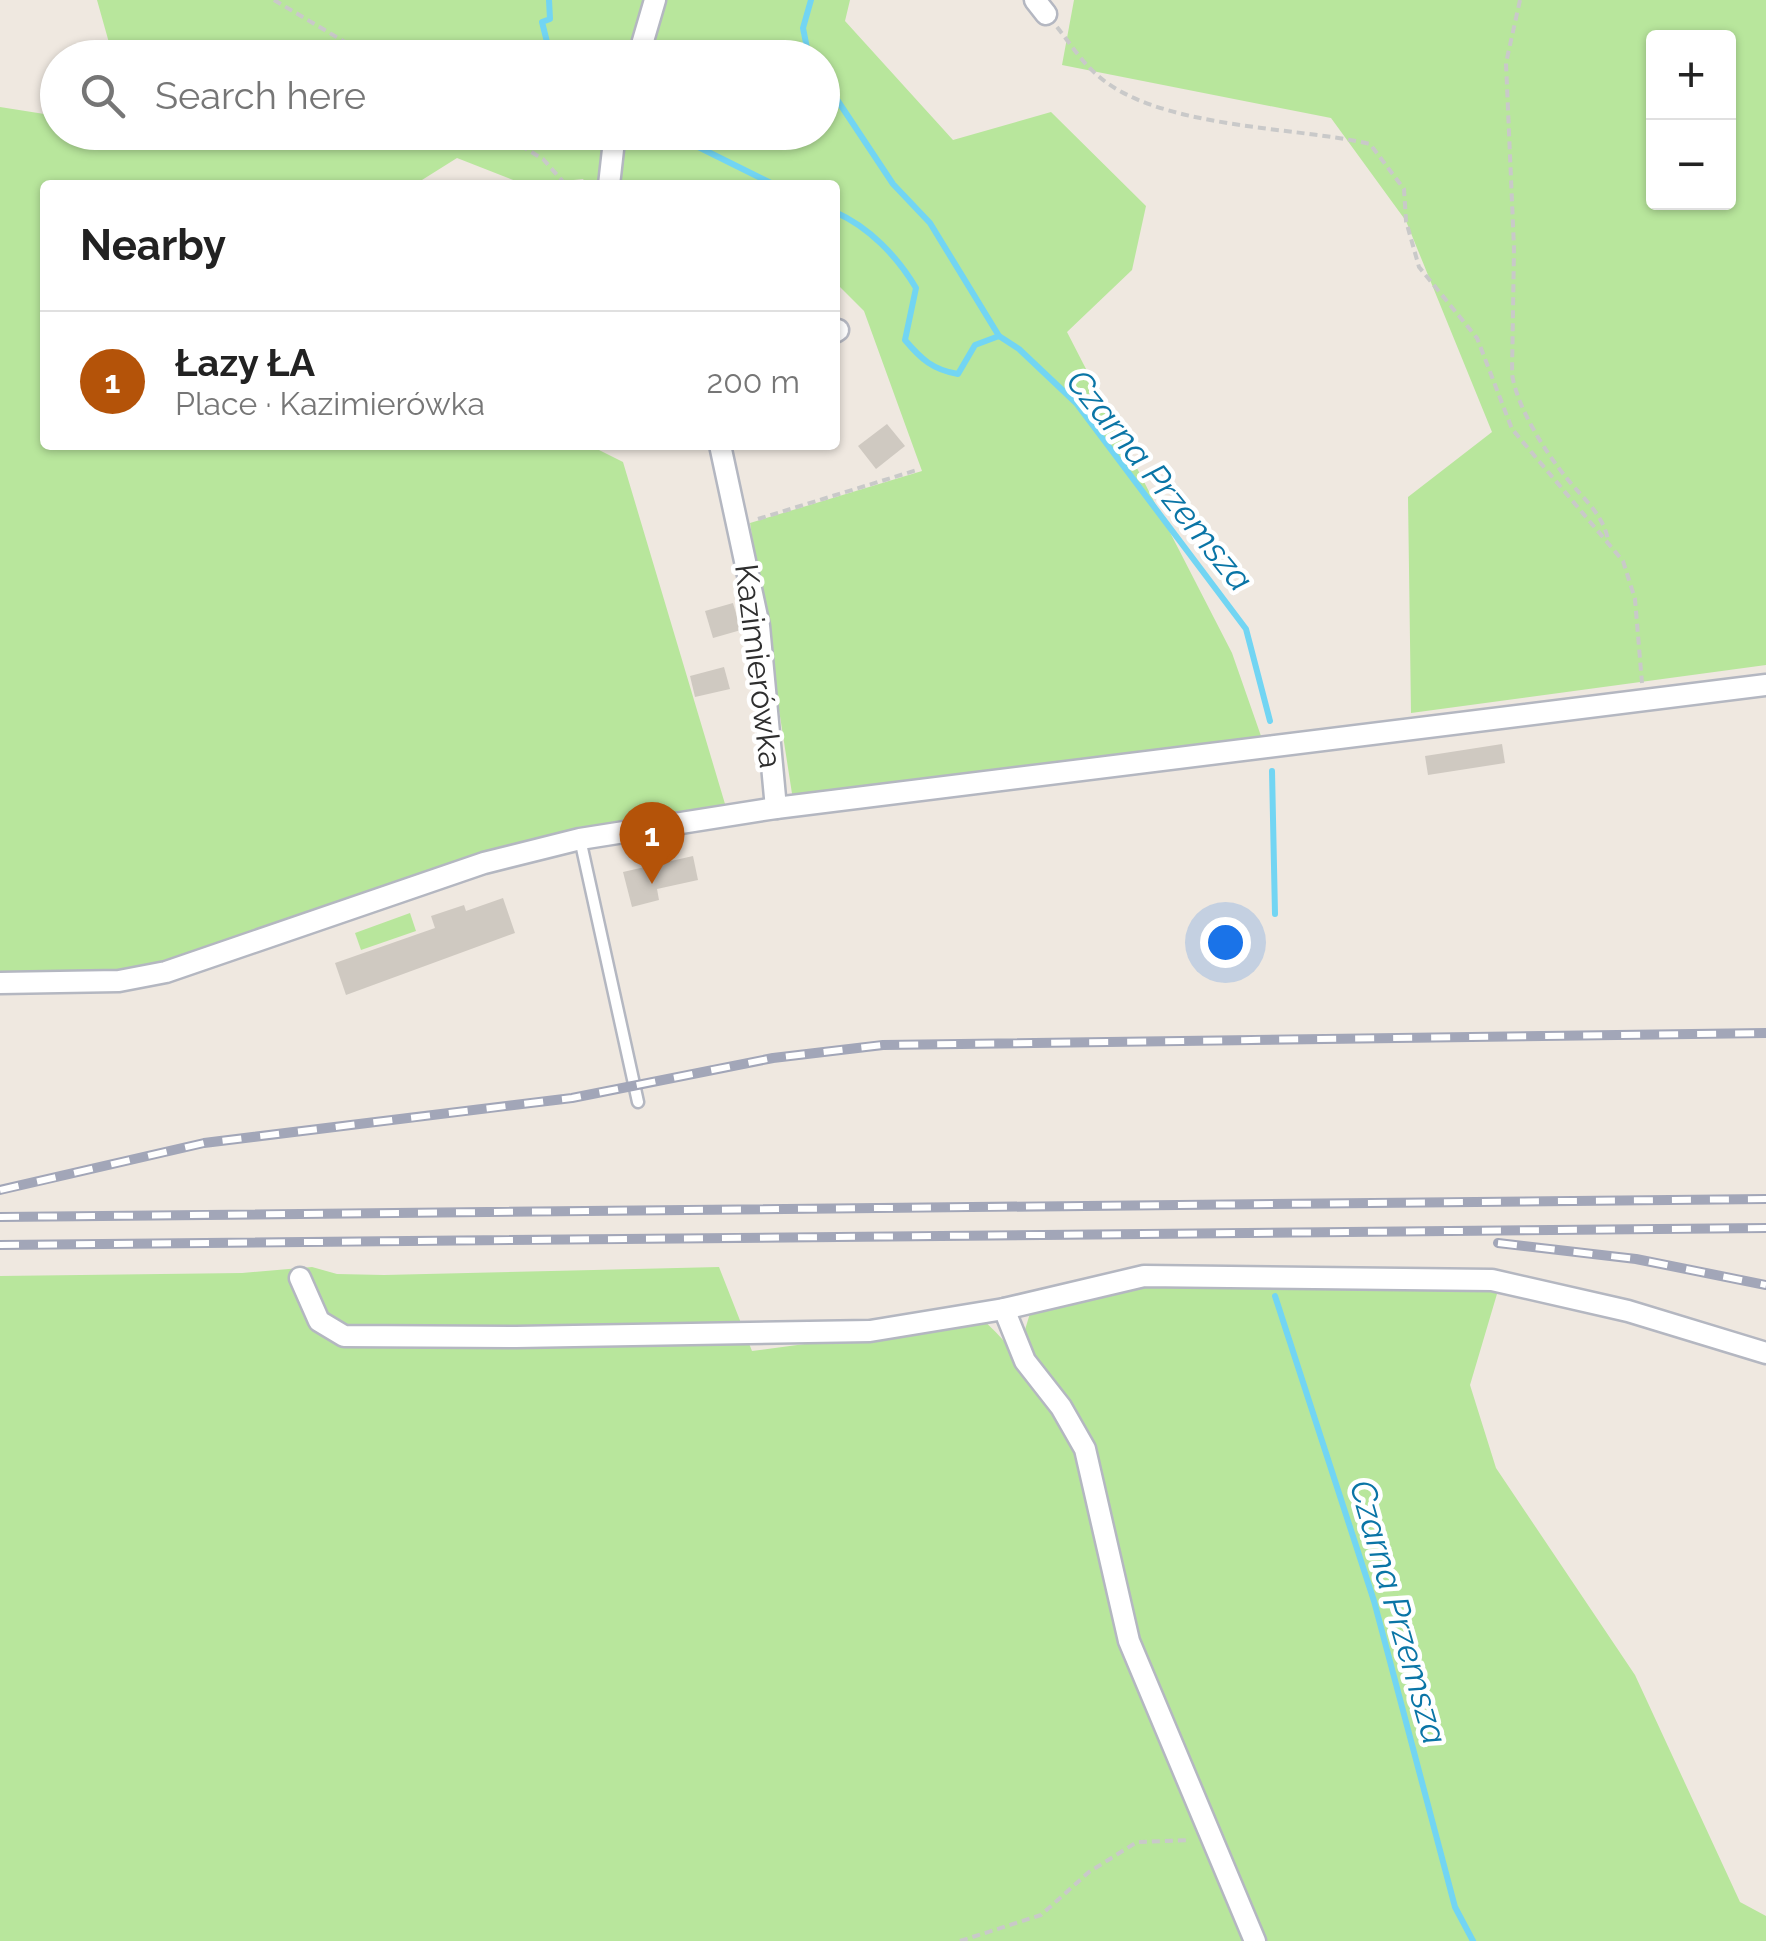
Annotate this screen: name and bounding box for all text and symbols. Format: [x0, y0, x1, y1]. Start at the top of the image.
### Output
map controls [1646, 30, 1736, 210]
button: + [1646, 30, 1736, 120]
search box [40, 40, 840, 150]
icon: search [75, 68, 130, 123]
text: Search here [155, 73, 366, 118]
button: − [1646, 120, 1736, 210]
text: Nearby [80, 221, 226, 270]
text: Łazy ŁA [175, 340, 315, 385]
water label: Czarna Przemsza [1058, 361, 1262, 599]
text: 1 [105, 363, 120, 400]
text: 200 m [707, 363, 800, 400]
text: Place · Kazimierówka [175, 385, 485, 422]
street label: Kazimierówka [728, 562, 790, 770]
pin: 1 [620, 802, 684, 884]
your location [1200, 917, 1251, 968]
water label: Czarna Przemsza [1342, 1475, 1456, 1749]

